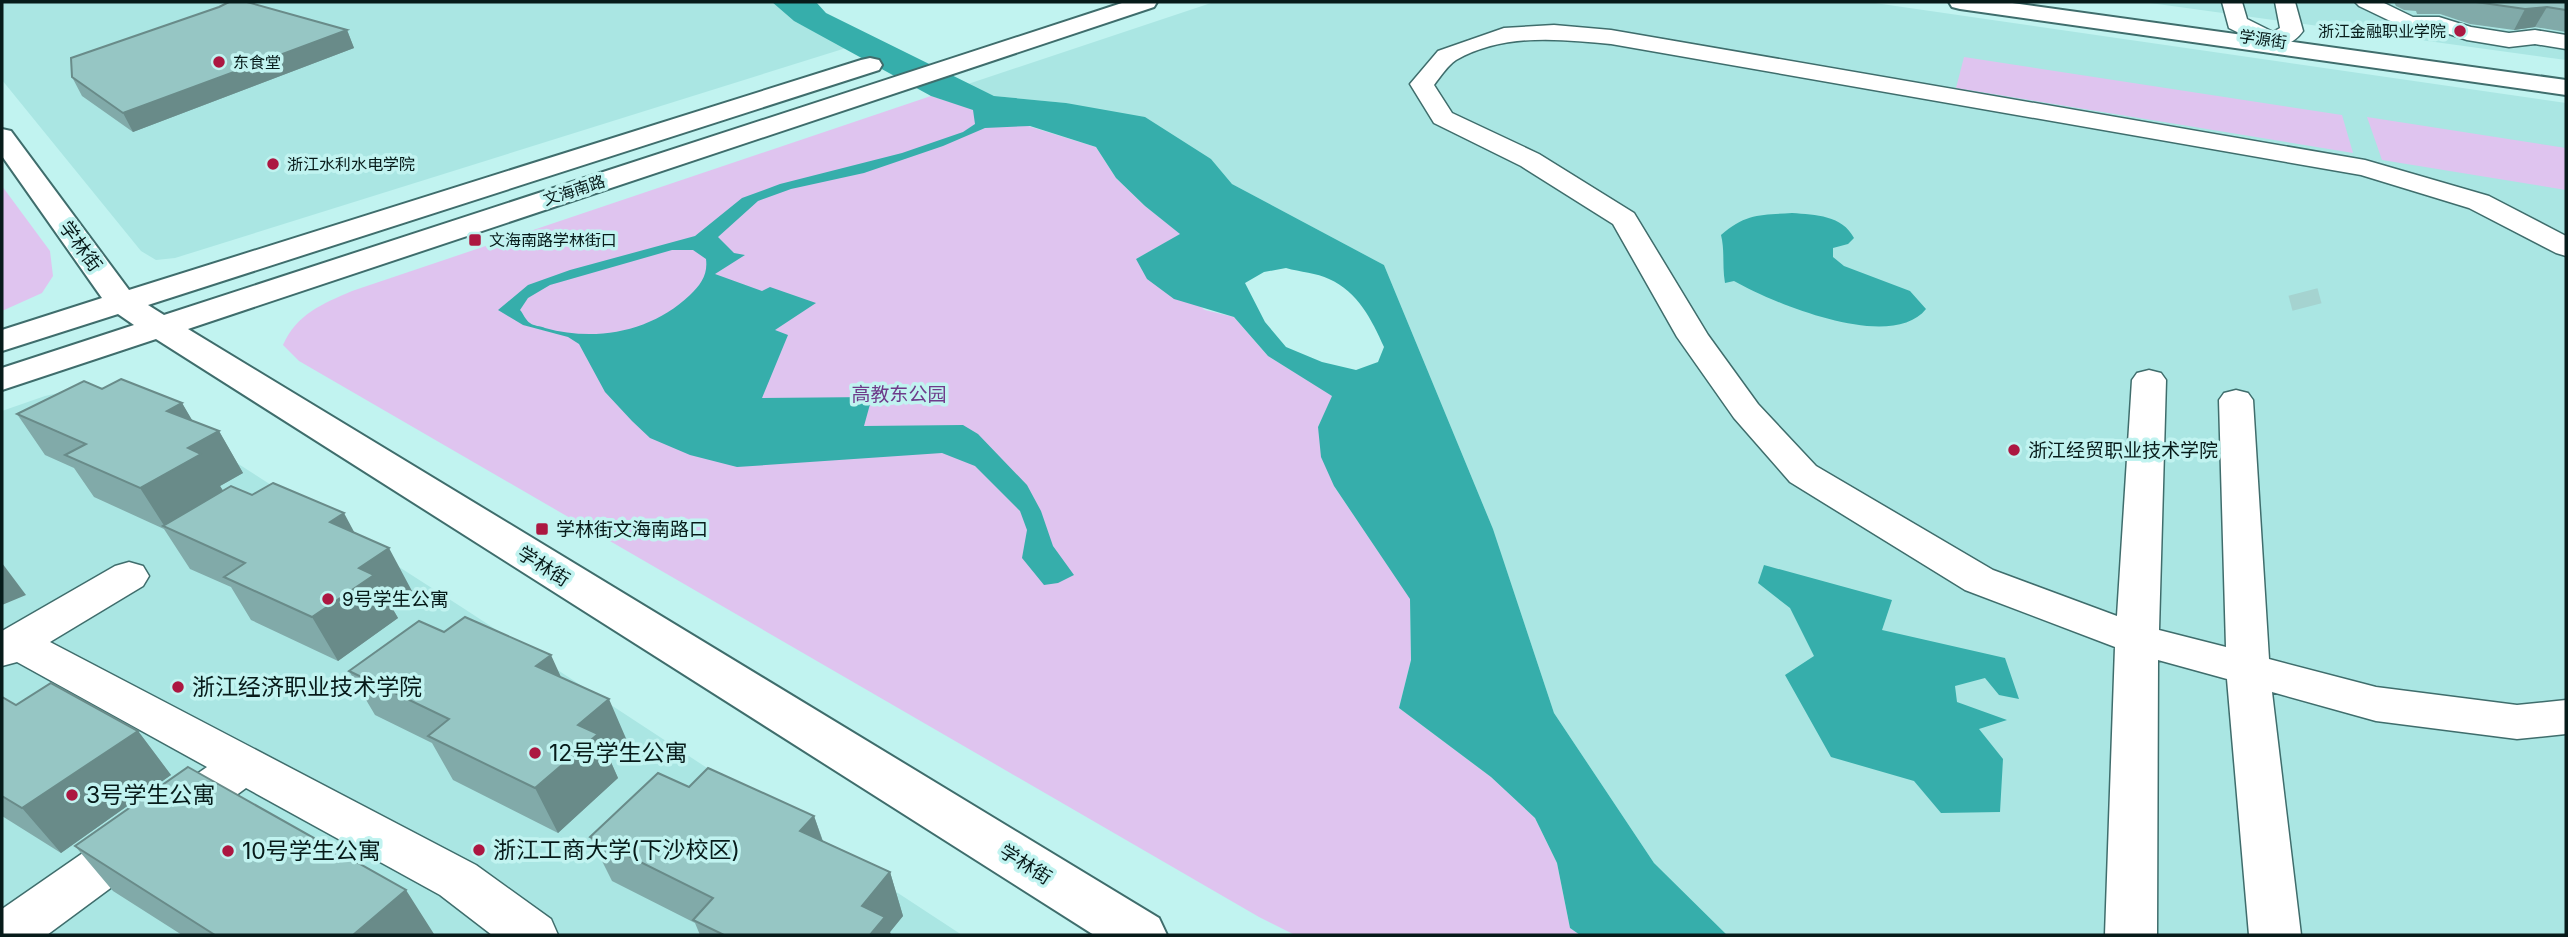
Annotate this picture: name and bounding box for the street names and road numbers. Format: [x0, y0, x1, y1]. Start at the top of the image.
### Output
street label: 学源街 [2238, 26, 2288, 52]
street label: 文海南路 [540, 171, 608, 209]
street label: 学林街 [55, 216, 107, 276]
street label: 学林街 [513, 542, 574, 591]
street label: 学林街 [995, 840, 1056, 889]

